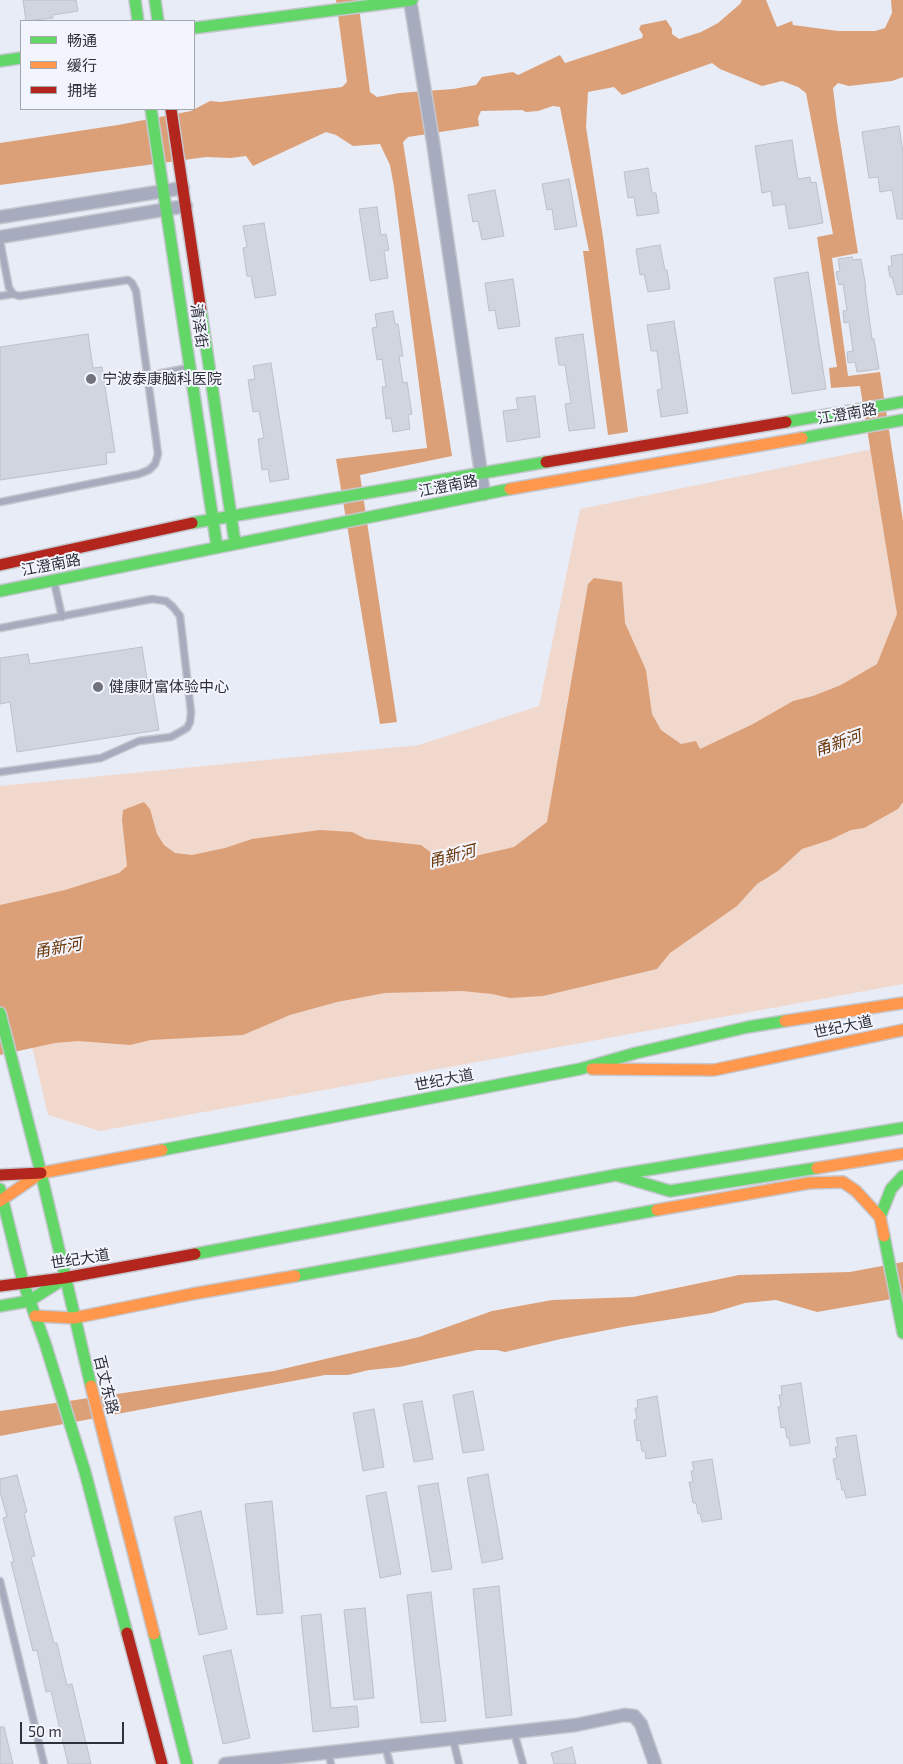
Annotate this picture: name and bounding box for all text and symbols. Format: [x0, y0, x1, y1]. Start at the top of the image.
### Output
legend [20, 20, 195, 110]
text: 畅通 [67, 31, 97, 49]
text: 缓行 [67, 56, 97, 74]
text: 拥堵 [67, 81, 97, 99]
street label: 清泽街 [187, 302, 211, 350]
place label: 宁波泰康脑科医院 [102, 370, 222, 388]
marker: 宁波泰康脑科医院 [84, 372, 98, 386]
street label: 江澄南路 [816, 400, 878, 428]
street label: 江澄南路 [417, 471, 479, 501]
street label: 江澄南路 [20, 550, 82, 580]
place label: 健康财富体验中心 [109, 678, 229, 696]
marker: 健康财富体验中心 [91, 680, 105, 694]
water label: 甬新河 [812, 726, 864, 760]
water label: 甬新河 [426, 841, 478, 871]
water label: 甬新河 [33, 934, 83, 962]
street label: 世纪大道 [812, 1012, 874, 1042]
street label: 世纪大道 [413, 1065, 475, 1095]
street label: 世纪大道 [49, 1245, 111, 1273]
street label: 百丈东路 [90, 1354, 122, 1416]
scale bar [22, 1712, 126, 1744]
text: 50 m [28, 1722, 62, 1740]

